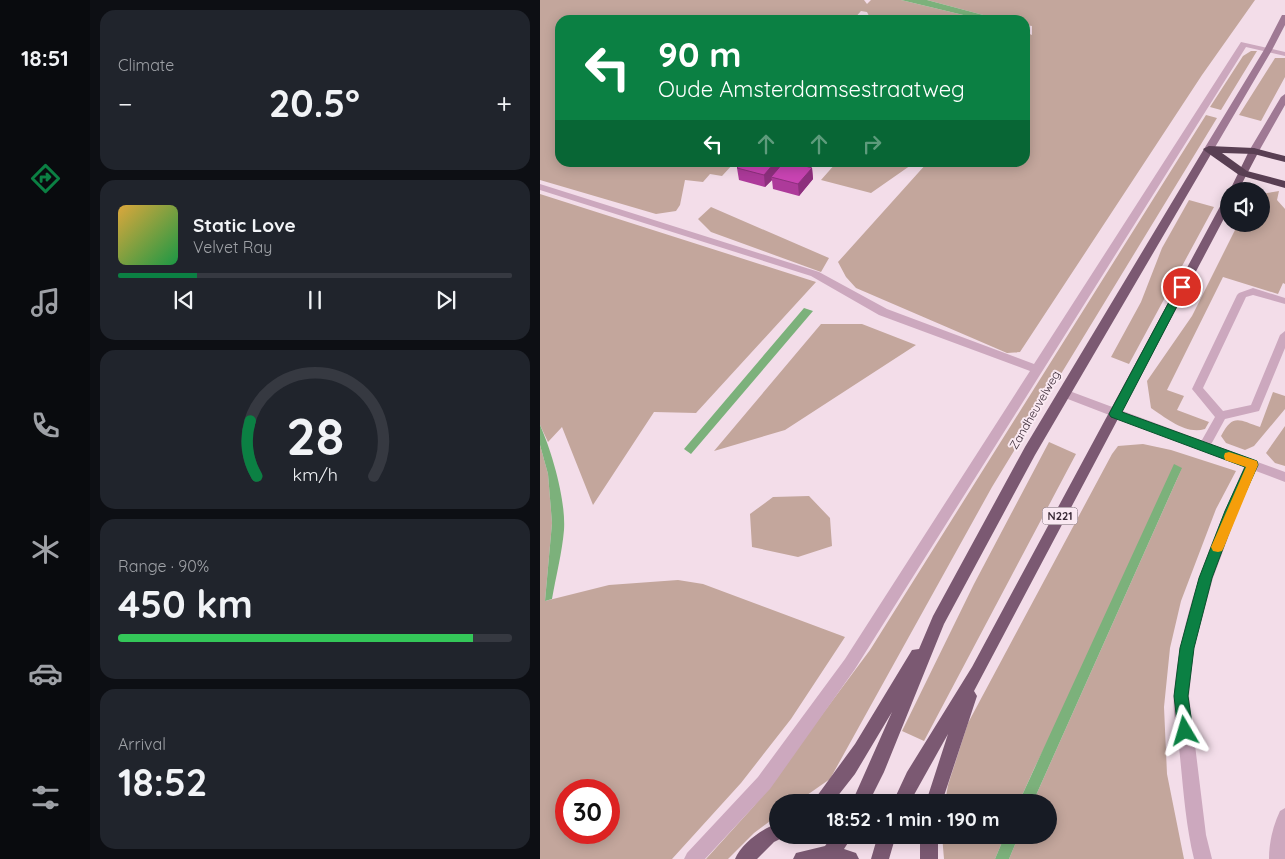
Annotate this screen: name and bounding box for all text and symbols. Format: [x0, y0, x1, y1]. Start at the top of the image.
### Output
text: 90 m [658, 32, 741, 76]
icon: left [575, 35, 640, 100]
text: 18:51 [21, 44, 69, 72]
text: Climate [118, 55, 174, 75]
text: Oude Amsterdamsestraatweg [658, 75, 965, 103]
text: 20.5° [269, 79, 360, 127]
text: − [118, 86, 133, 121]
text: + [496, 86, 512, 121]
icon: left [699, 130, 727, 158]
icon: ahead [752, 130, 780, 158]
icon: ahead [805, 130, 833, 158]
icon: right [858, 130, 886, 158]
icon: directions [28, 161, 63, 196]
map controls [1220, 182, 1270, 232]
button: sound [1220, 182, 1270, 232]
text: Static Love [193, 213, 296, 237]
text: Velvet Ray [193, 237, 272, 257]
pin [1161, 266, 1203, 308]
icon: arrive [1168, 273, 1196, 301]
icon: music [28, 285, 63, 320]
icon: previous [170, 286, 198, 314]
icon: pause [301, 286, 329, 314]
icon: next [432, 286, 460, 314]
street label: Zandheuvelweg [1006, 368, 1063, 452]
text: 28 [286, 403, 344, 468]
icon: phone [28, 408, 63, 443]
text: km/h [292, 463, 338, 485]
road number: N221 [1042, 508, 1078, 524]
icon: climate [28, 532, 63, 567]
text: Range · 90% [118, 556, 209, 576]
text: 450 km [118, 580, 253, 628]
icon: car [28, 656, 63, 691]
position arrow [1158, 704, 1210, 756]
text: Arrival [118, 734, 166, 754]
text: 18:52 [118, 758, 208, 806]
speed limit sign: 30 [555, 779, 620, 844]
icon: filters [28, 780, 63, 815]
text: 18:52 · 1 min · 190 m [826, 807, 1000, 831]

